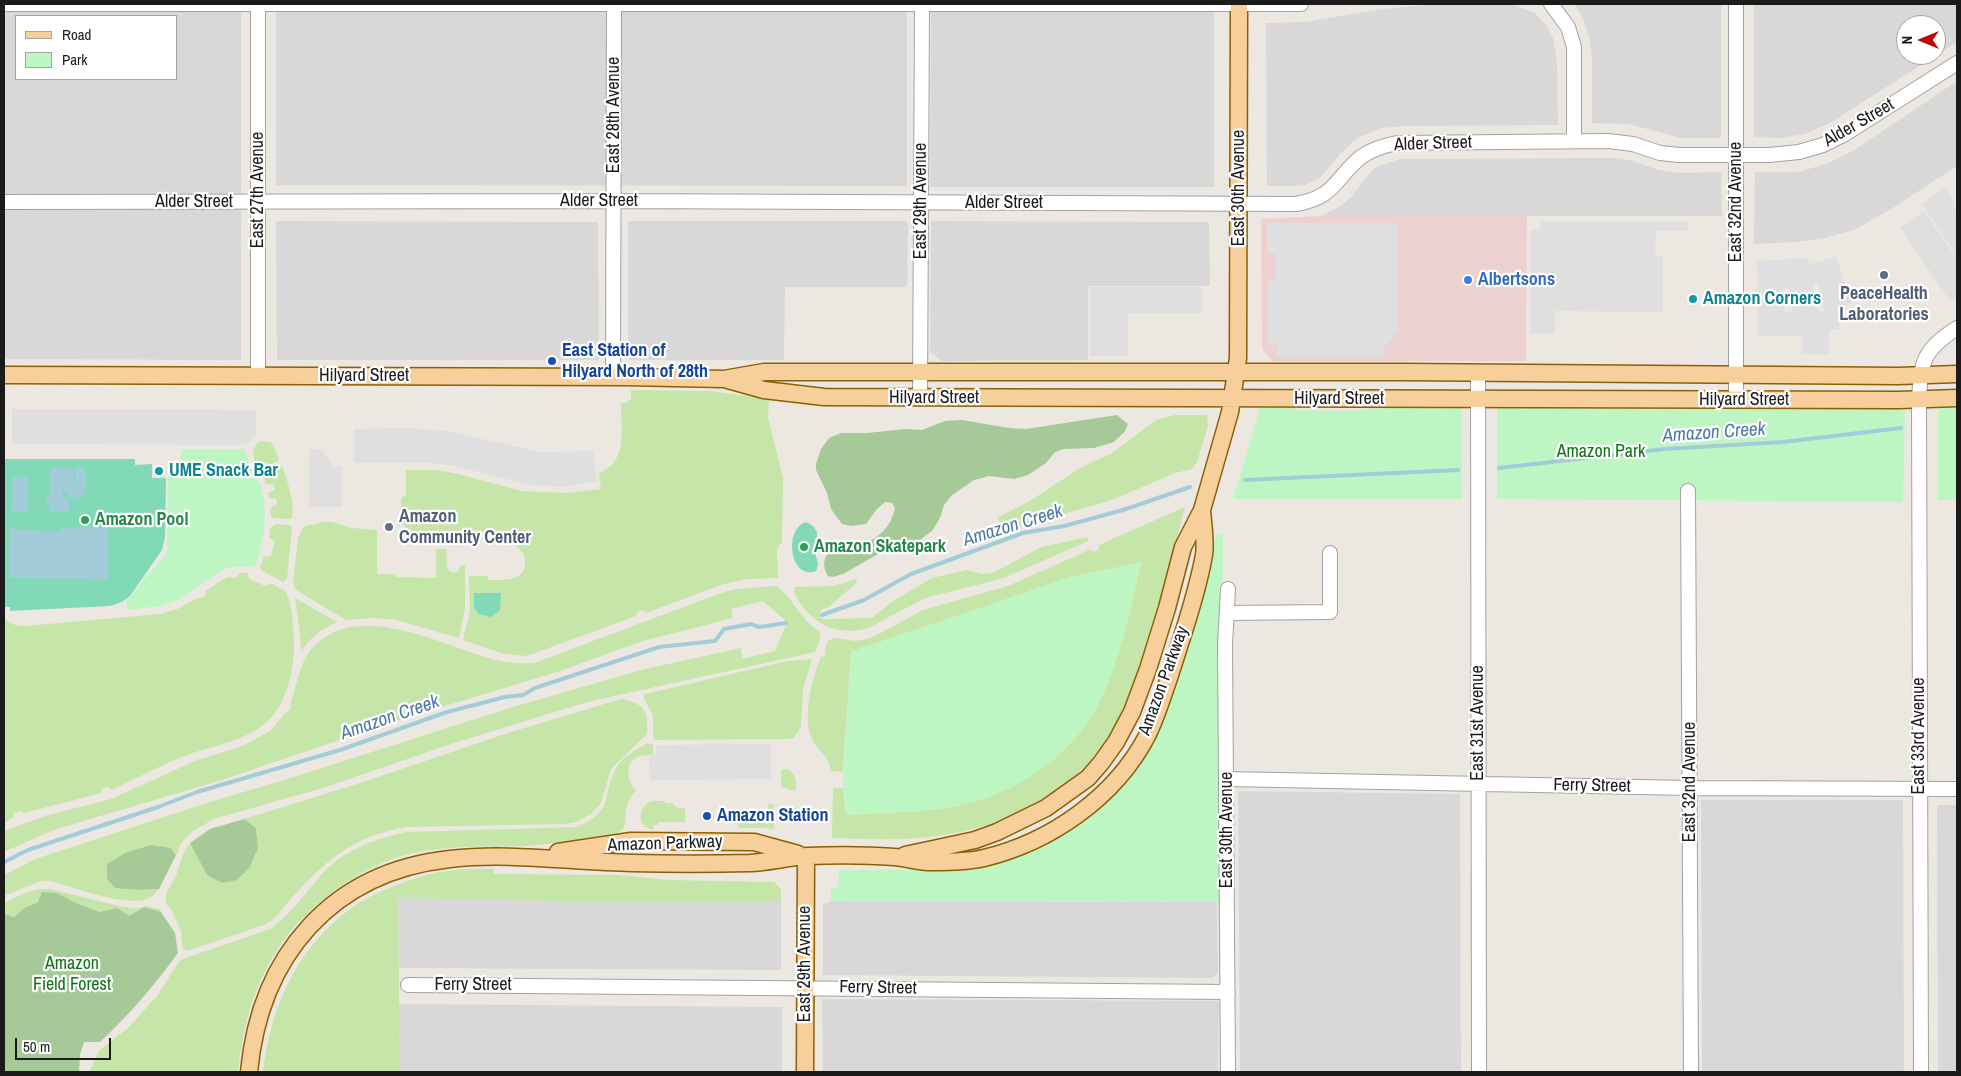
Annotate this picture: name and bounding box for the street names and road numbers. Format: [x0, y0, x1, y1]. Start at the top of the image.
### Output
street label: East 28th Avenue [603, 57, 625, 173]
street label: Alder Street [1820, 94, 1898, 152]
street label: East 30th Avenue [1228, 130, 1250, 246]
street label: East 27th Avenue [247, 132, 269, 248]
street label: Alder Street [1394, 132, 1472, 156]
street label: East 32nd Avenue [1725, 142, 1747, 262]
street label: East 29th Avenue [910, 143, 932, 259]
street label: Alder Street [560, 190, 638, 212]
street label: Alder Street [155, 191, 233, 213]
street label: Alder Street [965, 192, 1043, 214]
street label: Hilyard Street [319, 365, 409, 387]
street label: Hilyard Street [889, 387, 979, 409]
street label: Hilyard Street [1294, 388, 1384, 410]
street label: Hilyard Street [1699, 389, 1789, 411]
street label: Amazon Parkway [1134, 623, 1194, 739]
street label: East 31st Avenue [1467, 665, 1489, 781]
street label: East 33rd Avenue [1908, 677, 1930, 795]
street label: East 32nd Avenue [1679, 722, 1701, 842]
street label: East 30th Avenue [1216, 772, 1238, 888]
street label: Ferry Street [1553, 775, 1631, 797]
street label: Amazon Parkway [607, 831, 723, 857]
street label: East 29th Avenue [794, 906, 816, 1022]
street label: Ferry Street [434, 974, 512, 996]
street label: Ferry Street [839, 977, 917, 999]

